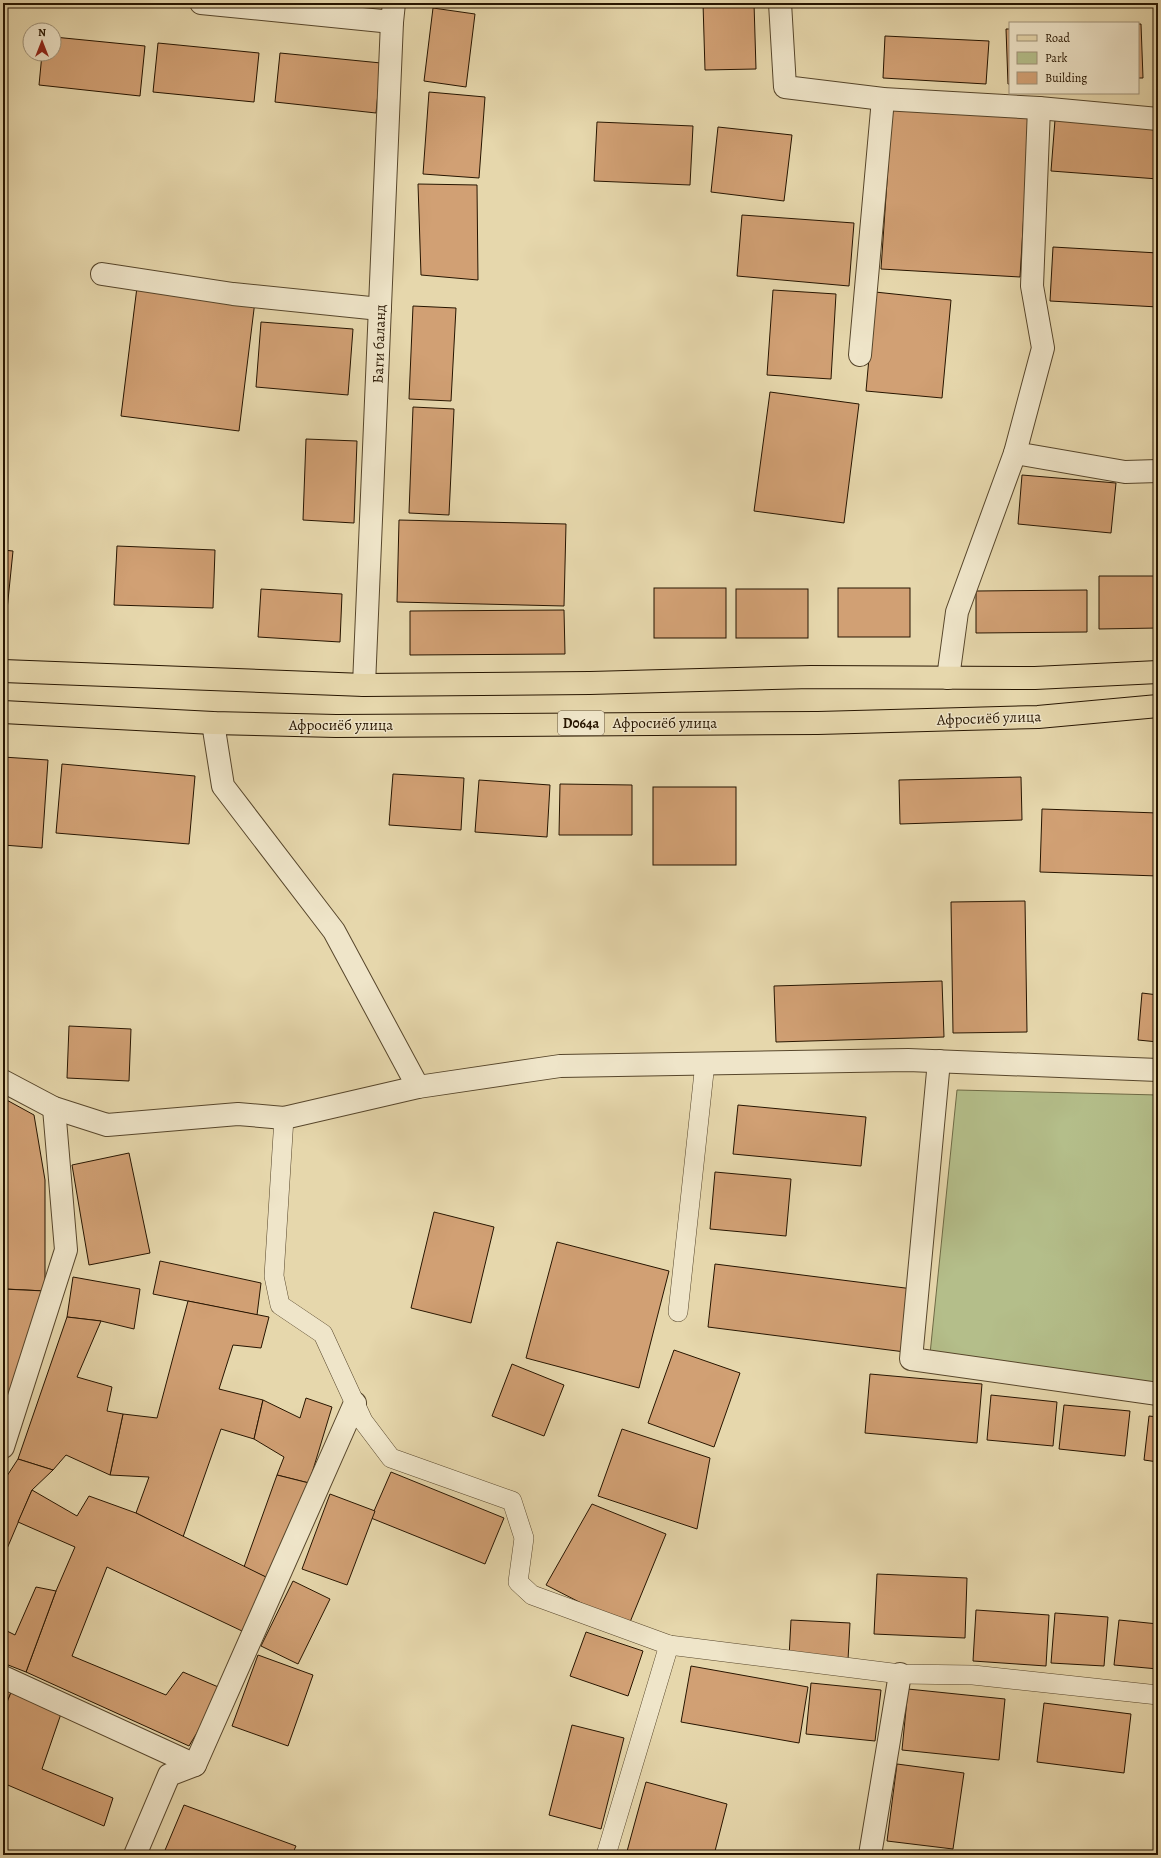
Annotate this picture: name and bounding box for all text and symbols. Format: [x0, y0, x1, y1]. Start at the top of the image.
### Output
north arrow [22, 22, 62, 62]
legend [1009, 22, 1139, 94]
text: N [38, 25, 46, 40]
text: Road [1045, 30, 1071, 46]
text: Park [1045, 50, 1068, 66]
text: Building [1045, 70, 1087, 86]
street label: Баги баланд [368, 304, 390, 384]
street label: Афросиёб улица [935, 706, 1042, 730]
road number: D064a [558, 711, 604, 735]
street label: Афросиёб улица [612, 713, 717, 733]
street label: Афросиёб улица [288, 715, 393, 735]

